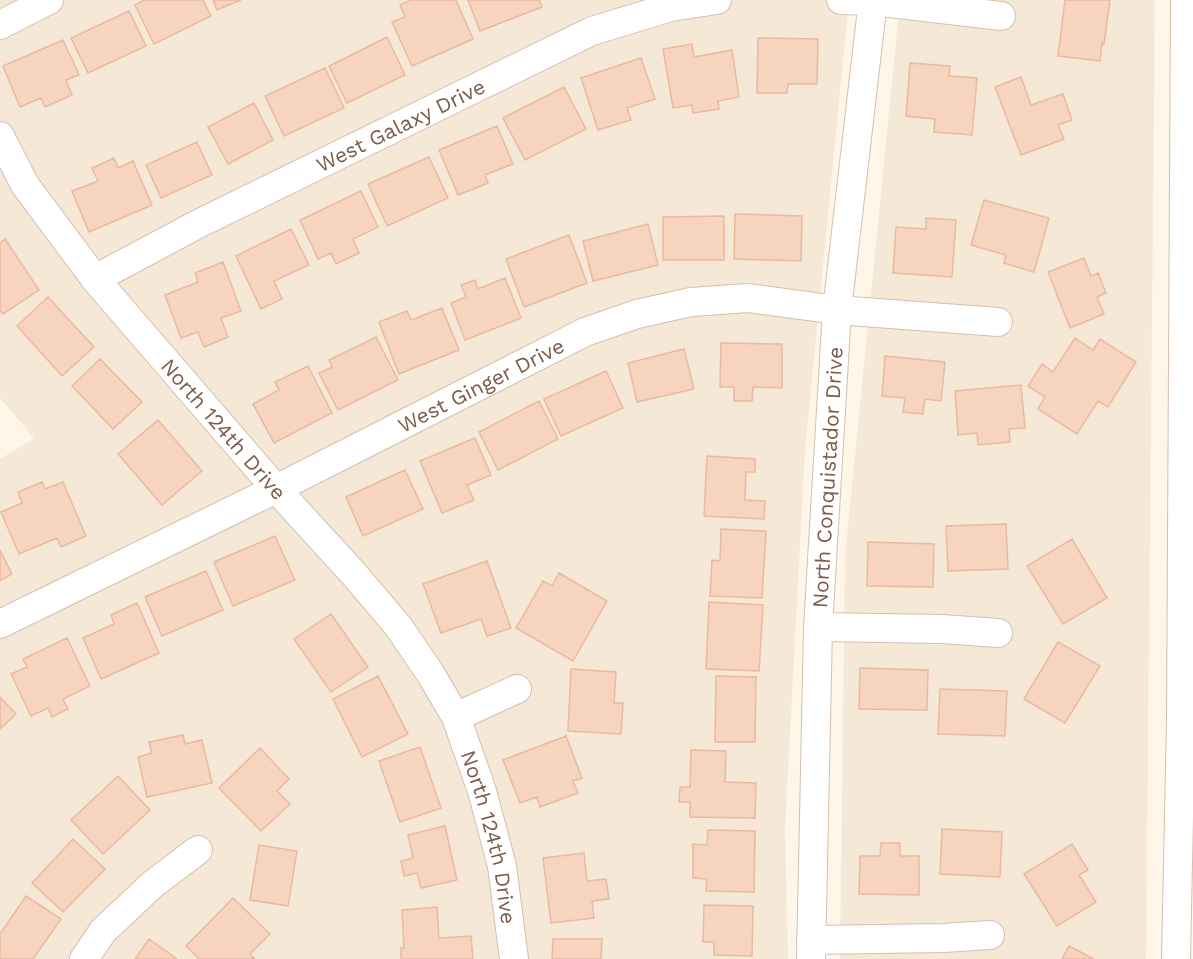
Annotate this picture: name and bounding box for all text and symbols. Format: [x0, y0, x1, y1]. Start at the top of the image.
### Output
street label: West Galaxy Drive [312, 73, 489, 177]
street label: West Ginger Drive [393, 332, 568, 438]
street label: North Conquistador Drive [807, 346, 847, 609]
street label: North 124th Drive [156, 353, 292, 505]
street label: North 124th Drive [456, 747, 522, 925]

